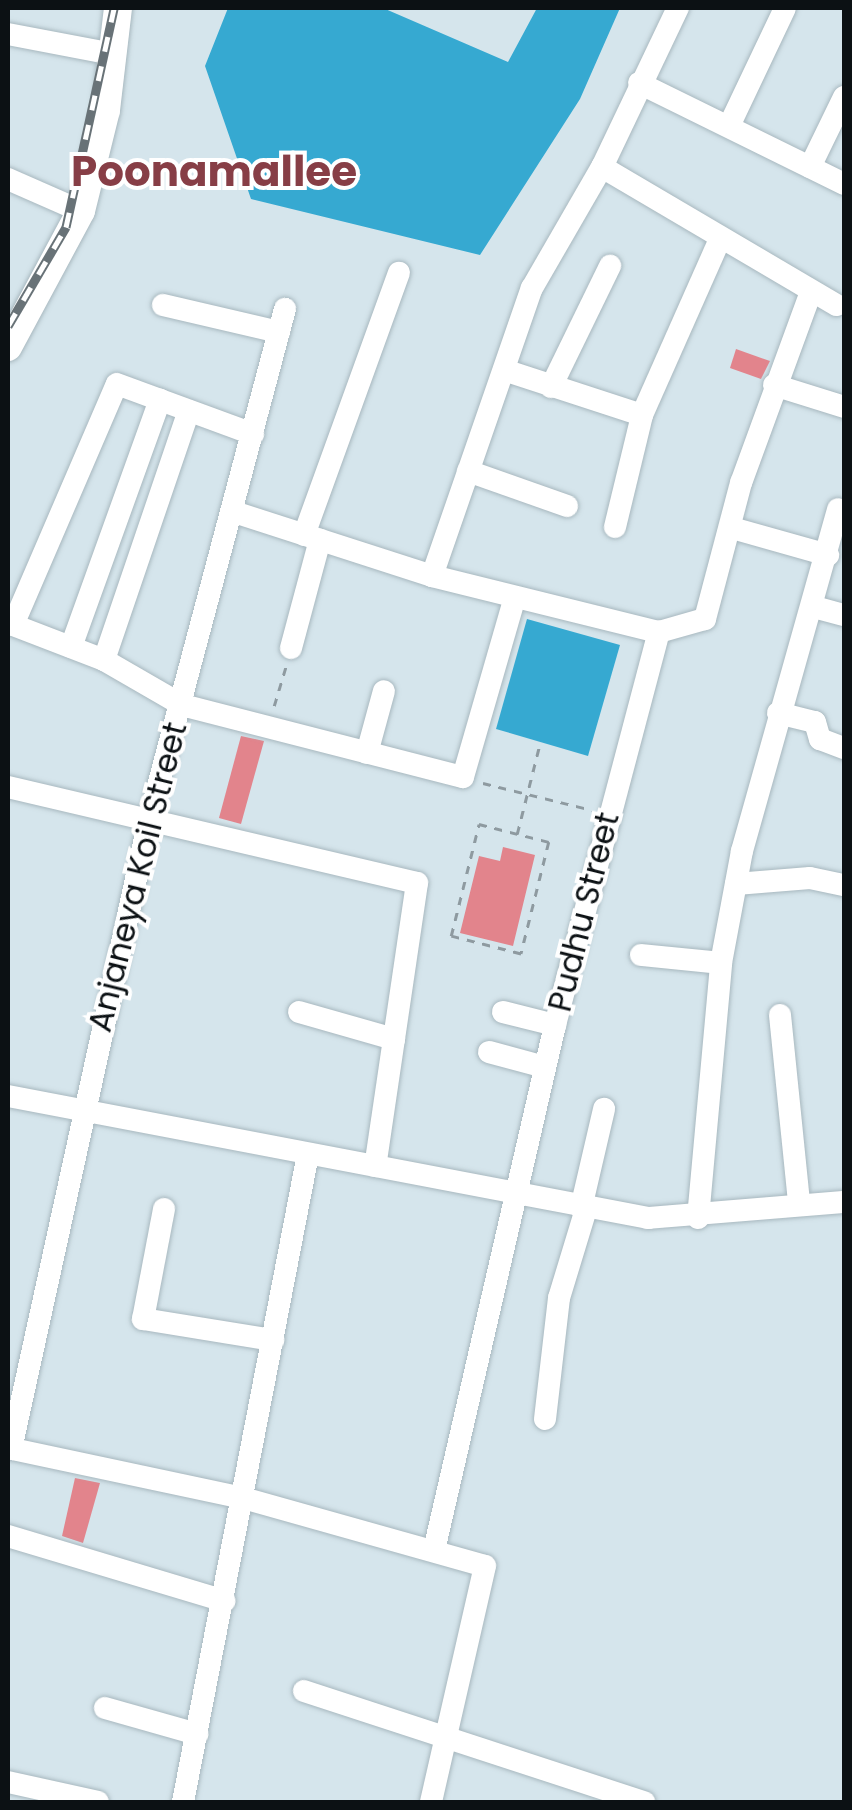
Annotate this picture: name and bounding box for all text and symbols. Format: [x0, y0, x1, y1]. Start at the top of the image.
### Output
district label: Poonamallee [71, 147, 357, 197]
street label: Anjaneya Koil Street [81, 718, 195, 1036]
street label: Pudhu Street [541, 808, 627, 1016]

